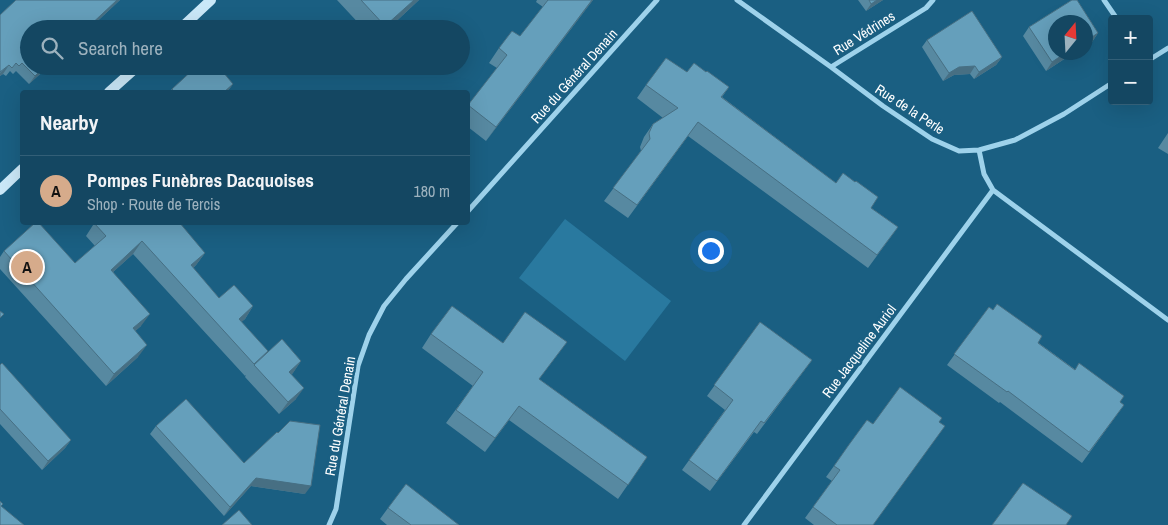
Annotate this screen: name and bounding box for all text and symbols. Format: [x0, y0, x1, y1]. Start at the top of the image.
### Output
street label: Rue Védrines [830, 7, 898, 59]
north arrow [1048, 15, 1093, 60]
map controls [1108, 15, 1153, 105]
button: + [1108, 15, 1153, 60]
search box [20, 20, 470, 75]
street label: Rue du Général Denain [527, 25, 621, 127]
icon: search [38, 34, 66, 62]
text: Search here [78, 35, 163, 61]
button: − [1108, 60, 1153, 105]
street label: Rue de la Perle [872, 80, 948, 138]
text: Nearby [40, 108, 98, 137]
text: Pompes Funèbres Dacquoises [87, 167, 314, 193]
text: A [51, 180, 61, 202]
text: 180 m [414, 180, 450, 202]
text: Shop · Route de Tercis [87, 193, 220, 215]
your location [698, 238, 724, 264]
pin: A [11, 248, 43, 286]
street label: Rue Jacqueline Auriol [818, 301, 900, 401]
street label: Rue du Général Denain [321, 355, 359, 477]

